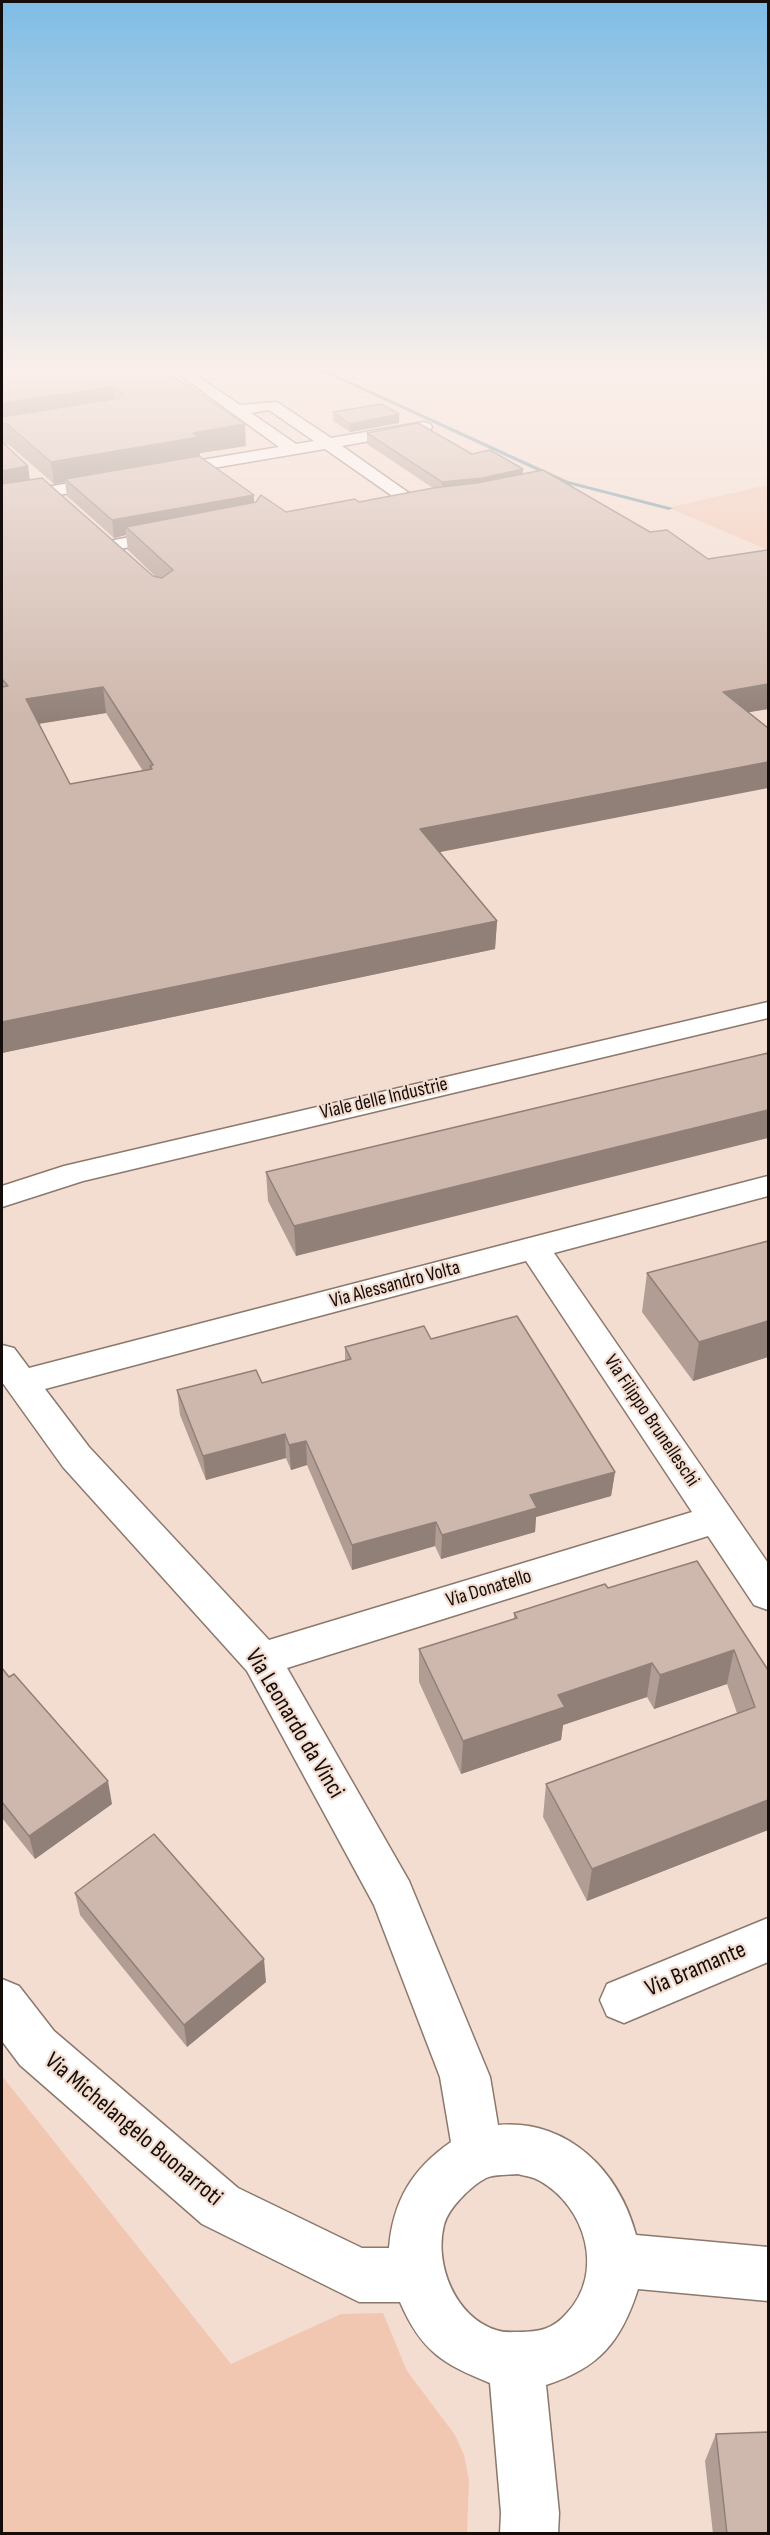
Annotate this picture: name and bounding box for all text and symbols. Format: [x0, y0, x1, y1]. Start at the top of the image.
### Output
street label: Viale delle Industrie [318, 1073, 450, 1125]
street label: Via Alessandro Volta [327, 1256, 463, 1314]
street label: Via Filippo Brunelleschi [598, 1351, 704, 1491]
street label: Via Donatello [444, 1565, 534, 1613]
street label: Via Leonardo da Vinci [238, 1644, 350, 1804]
street label: Via Bramante [641, 1936, 751, 2004]
street label: Via Michelangelo Buonarroti [38, 2047, 228, 2213]

